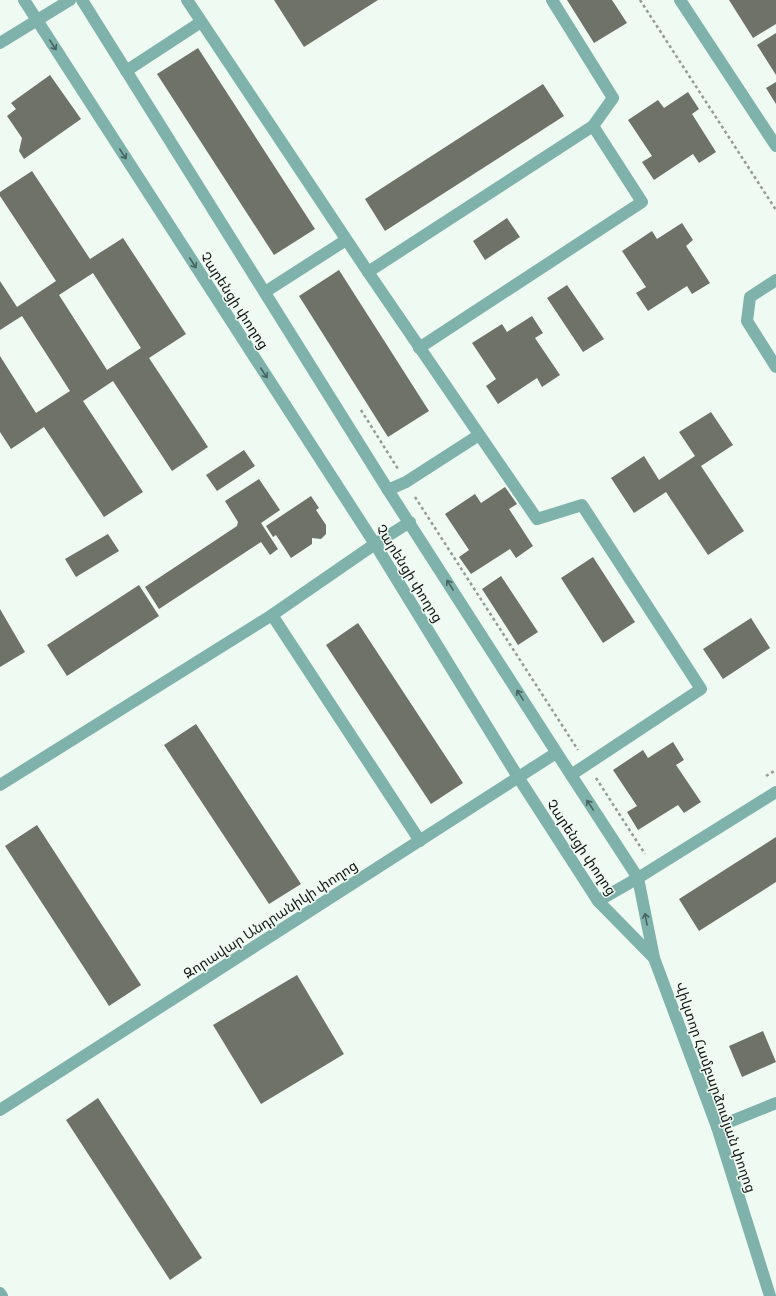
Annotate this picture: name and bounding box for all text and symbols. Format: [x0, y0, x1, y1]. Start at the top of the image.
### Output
one-way arrow [49, 39, 57, 51]
one-way arrow [119, 148, 127, 159]
street label: Չարենցի փողոց [196, 248, 274, 352]
one-way arrow [189, 257, 197, 268]
one-way arrow [260, 367, 268, 379]
street label: Չարենցի փողոց [372, 520, 448, 626]
one-way arrow [446, 580, 454, 591]
one-way arrow [516, 690, 524, 701]
street label: Չարենցի փողոց [543, 795, 621, 899]
one-way arrow [586, 799, 594, 810]
street label: Զորավար Անդրանիկի փողոց [179, 855, 361, 983]
one-way arrow [642, 913, 650, 926]
street label: Վիկտոր Համբարձումյան փողոց [671, 979, 761, 1195]

